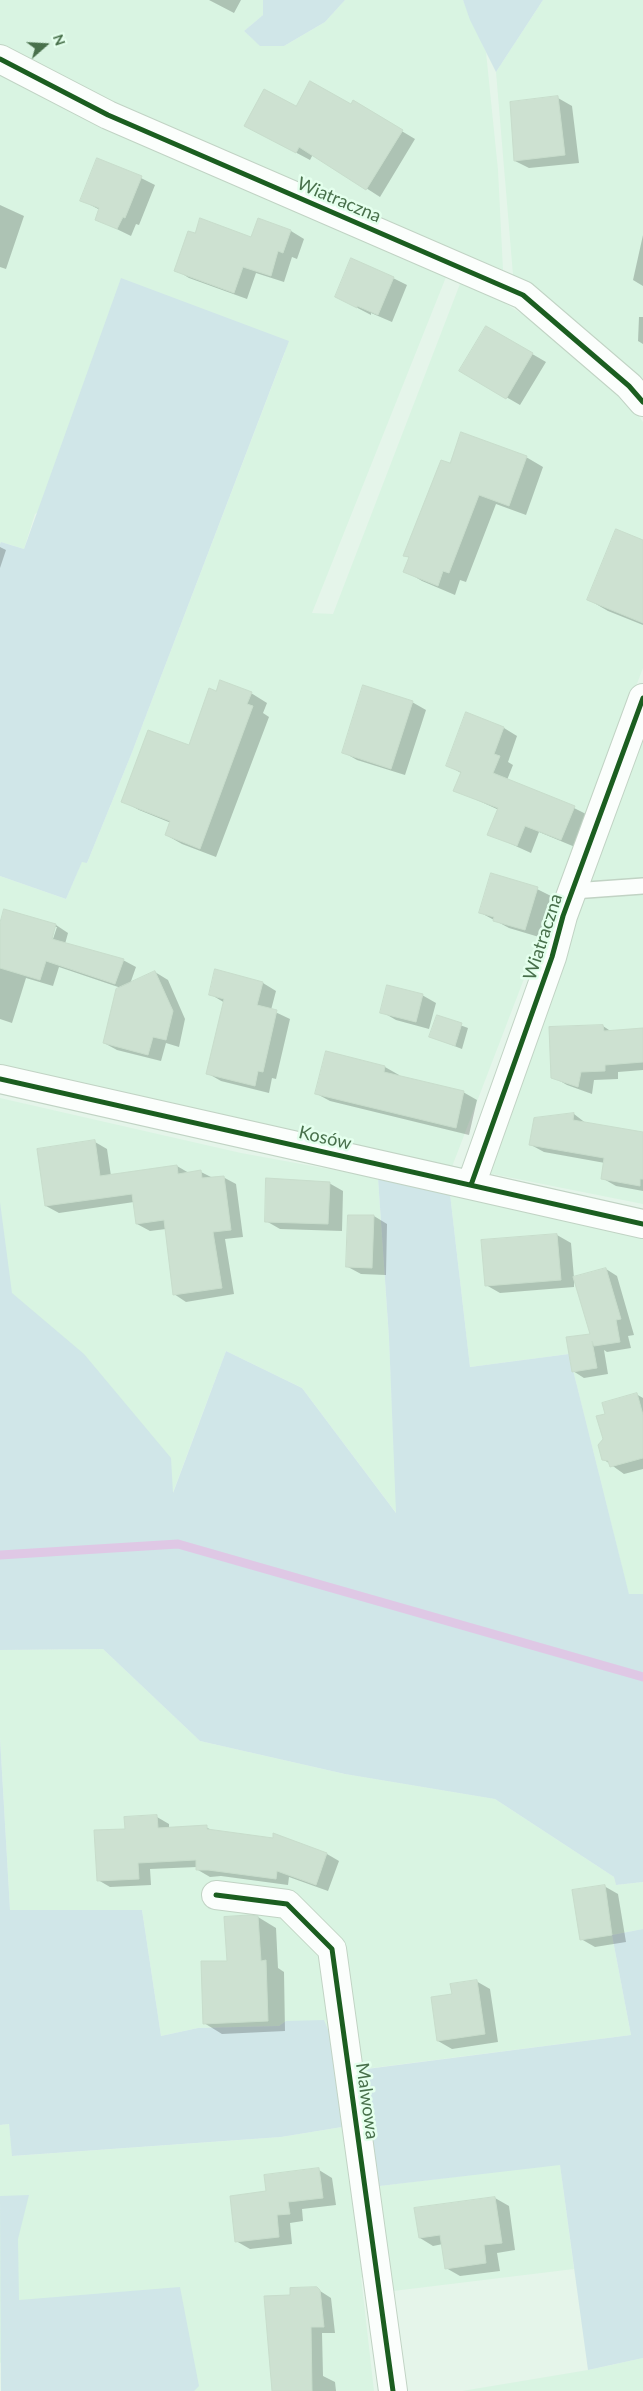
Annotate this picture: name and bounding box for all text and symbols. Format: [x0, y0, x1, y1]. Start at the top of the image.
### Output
north arrow [20, 20, 70, 70]
text: N [50, 32, 69, 48]
street label: Wiatraczna [294, 173, 384, 227]
street label: Wiatraczna [519, 891, 567, 983]
street label: Kosów [297, 1121, 353, 1155]
street label: Malwowa [351, 2062, 383, 2140]

